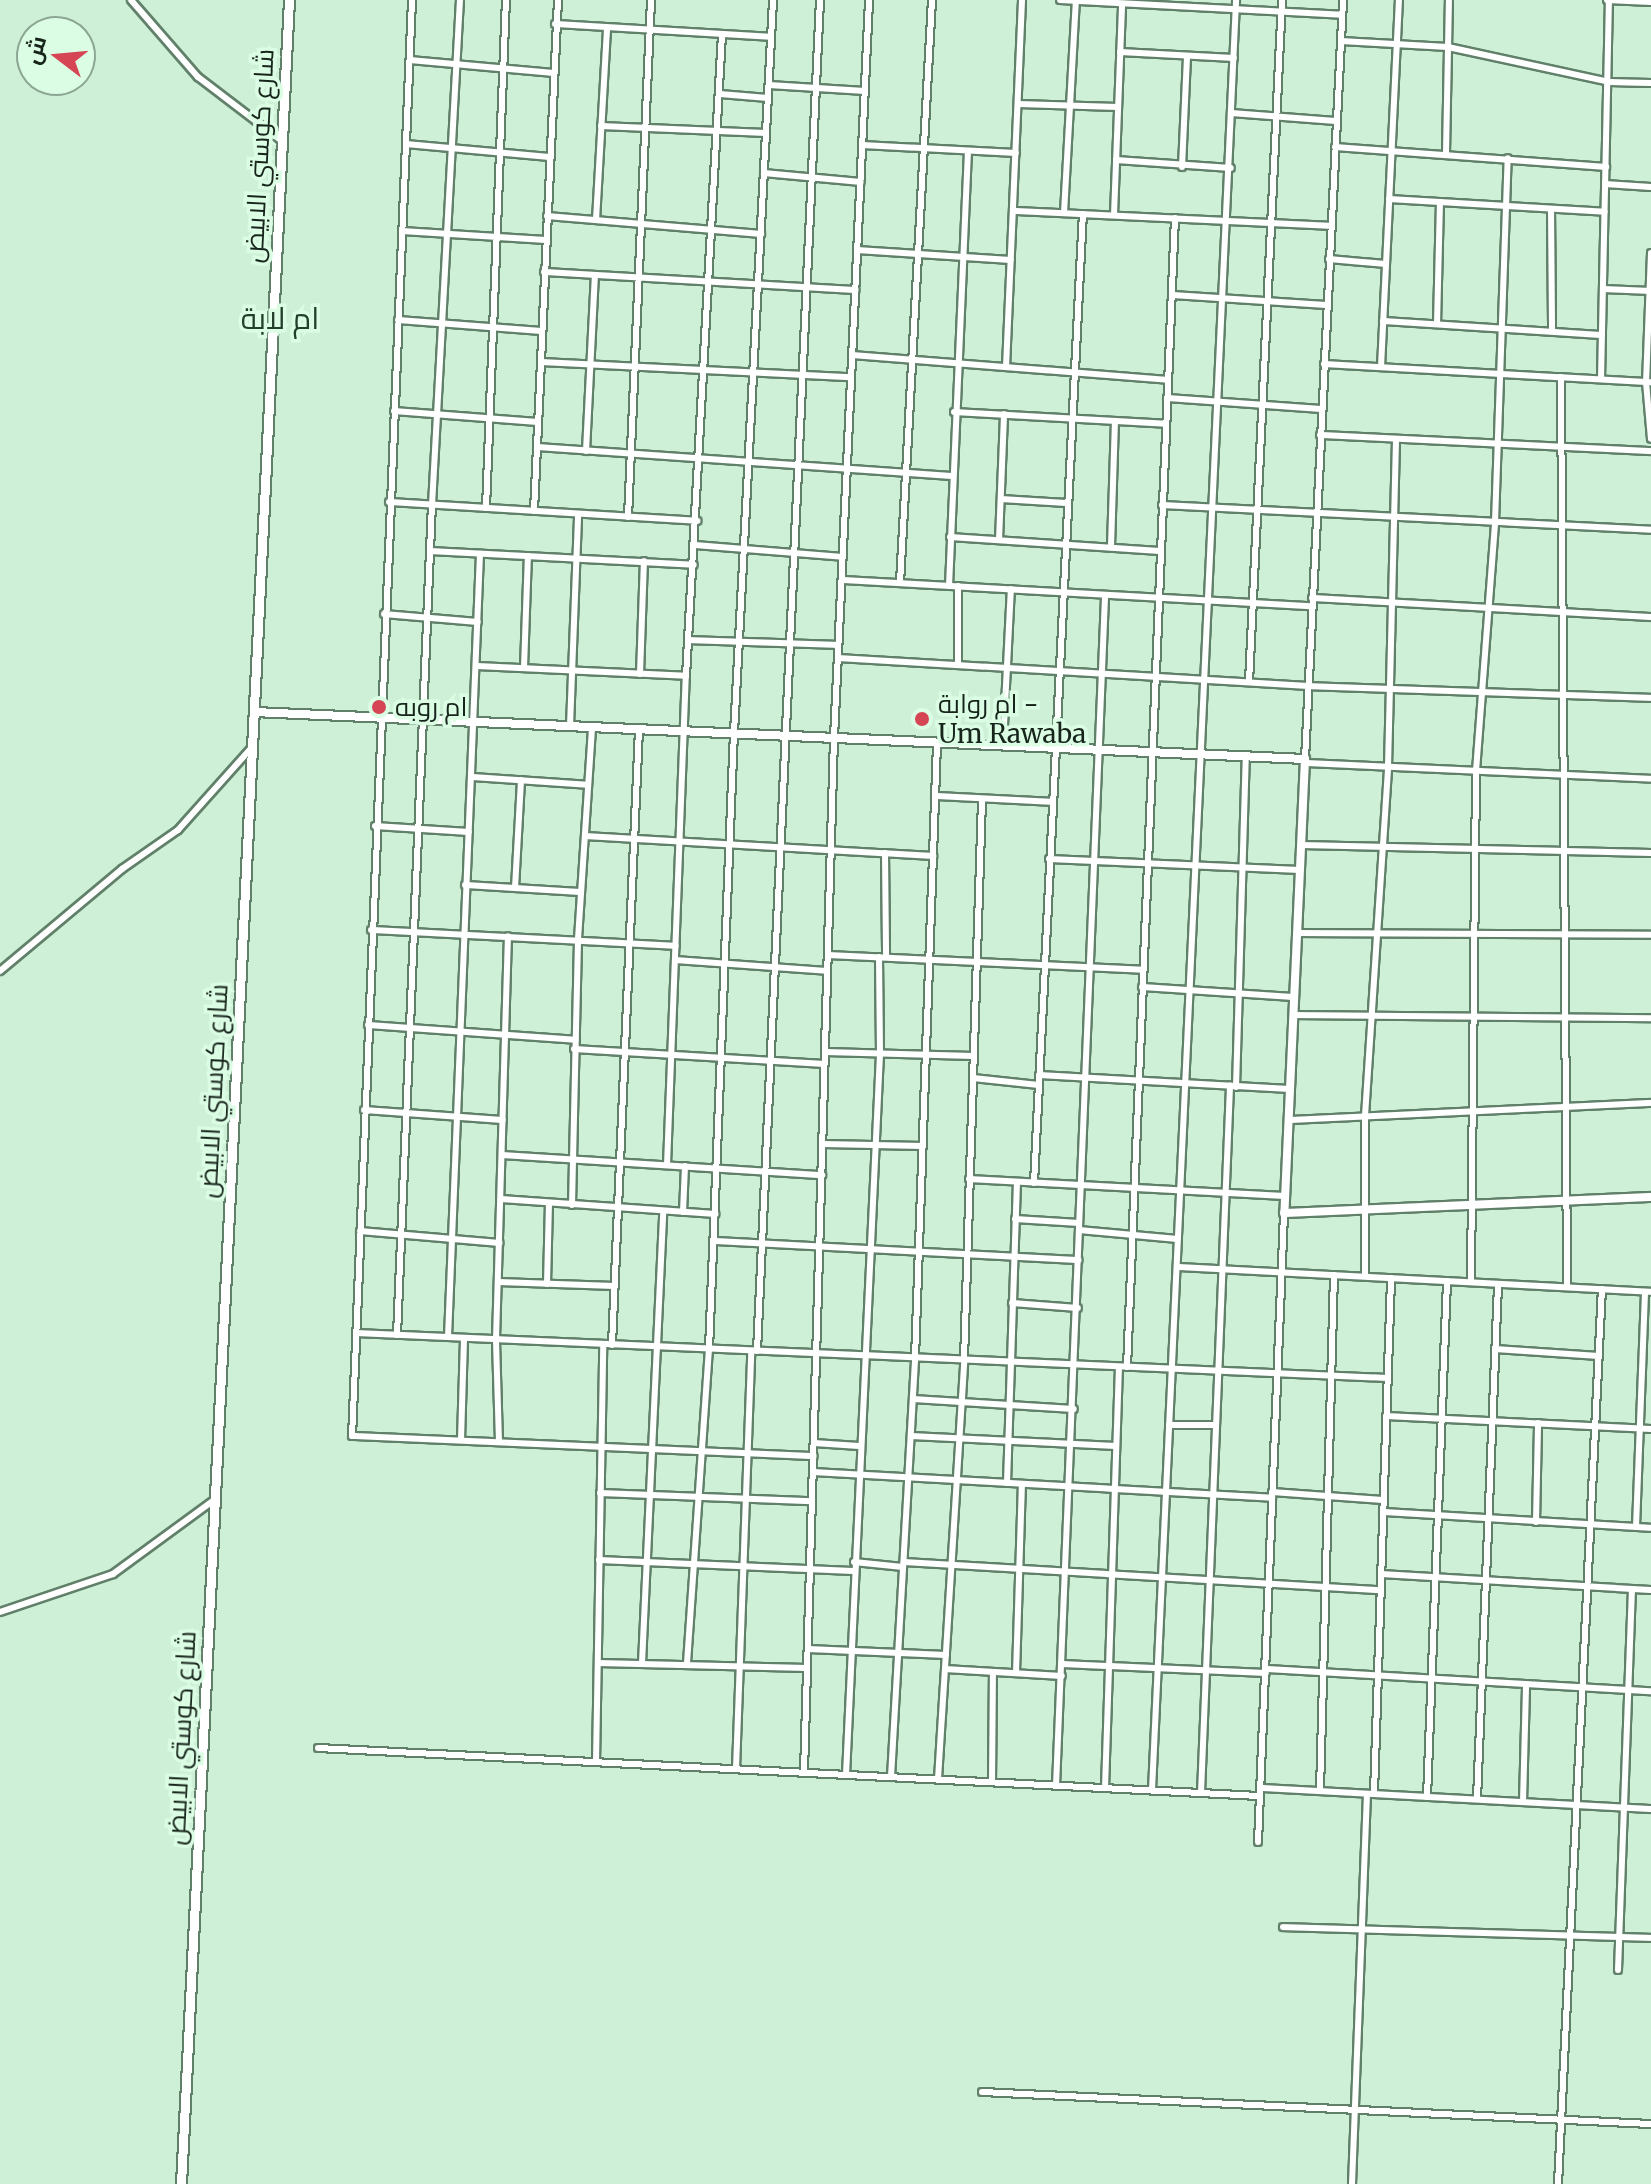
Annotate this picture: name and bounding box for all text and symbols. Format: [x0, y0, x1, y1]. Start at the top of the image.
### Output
north arrow [16, 16, 96, 96]
text: ش [18, 33, 52, 67]
street label: شارع كوستي الابيض [238, 48, 280, 264]
district label: ام لابة [241, 300, 319, 336]
place label: ام روابة - Um Rawaba [938, 688, 1086, 750]
place label: ام روبه [395, 691, 467, 723]
marker: ام روبه [370, 698, 388, 716]
marker: ام روابة - Um Rawaba [913, 710, 931, 728]
street label: شارع كوستي الابيض [192, 983, 234, 1199]
street label: شارع كوستي الابيض [160, 1630, 202, 1846]

